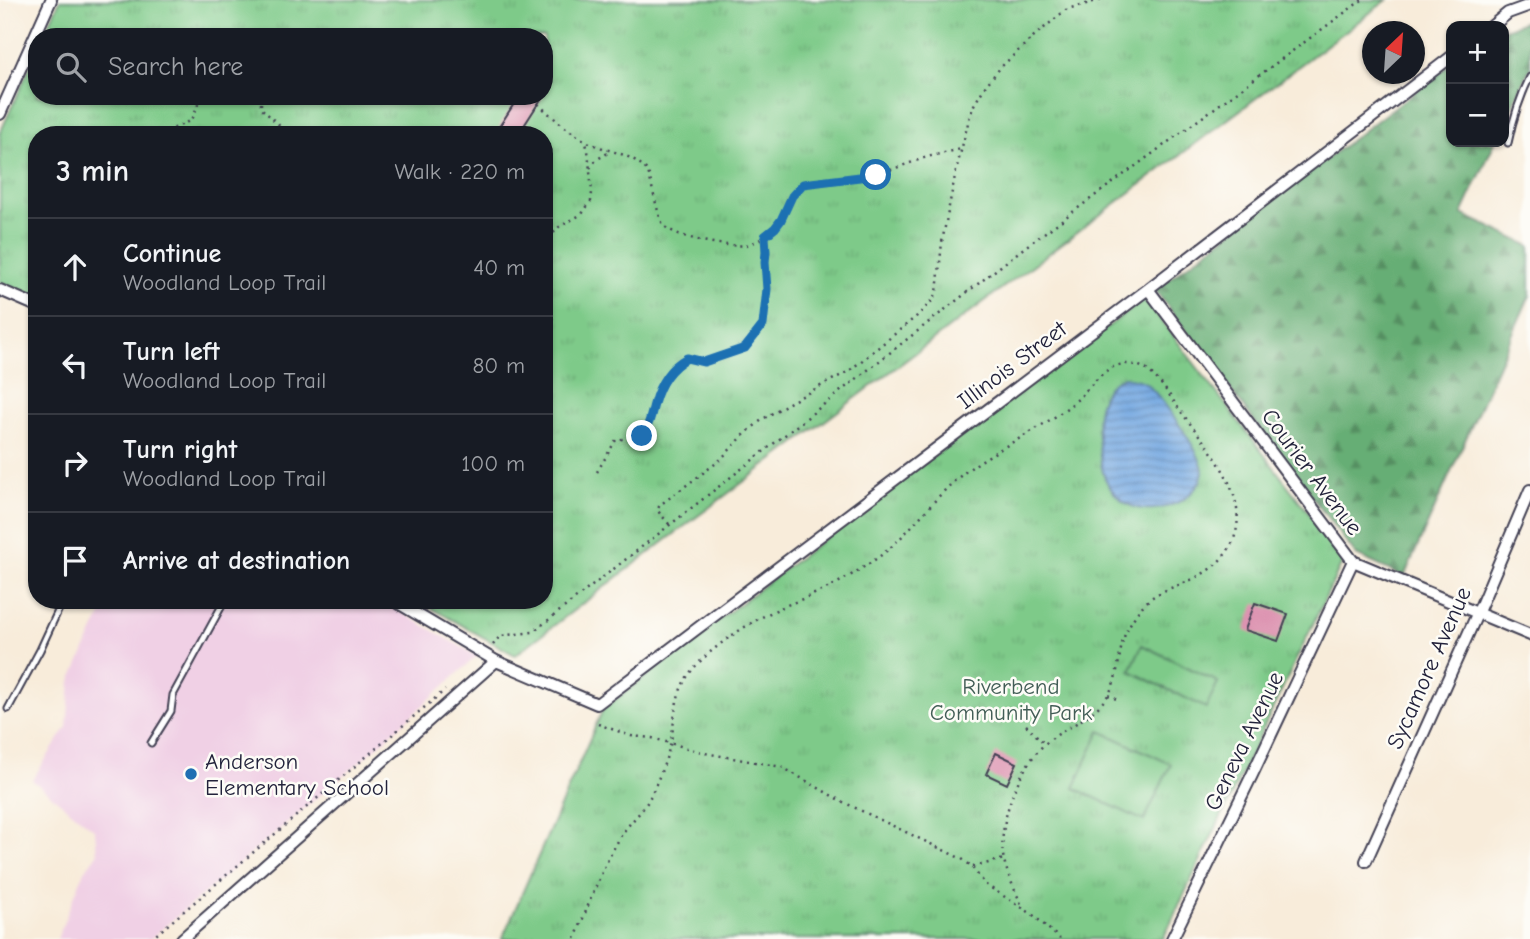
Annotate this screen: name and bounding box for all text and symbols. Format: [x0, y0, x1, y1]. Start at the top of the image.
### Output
north arrow [1362, 21, 1425, 84]
map controls [1446, 21, 1509, 147]
button: + [1446, 21, 1509, 84]
search box [28, 28, 553, 105]
icon: search [52, 48, 90, 86]
text: Search here [108, 52, 243, 82]
button: − [1446, 84, 1509, 147]
text: 3 min [56, 154, 129, 189]
text: Walk · 220 m [394, 158, 525, 185]
route start [860, 159, 891, 190]
text: Continue [123, 239, 221, 269]
icon: ahead [56, 248, 94, 286]
text: 40 m [473, 254, 525, 281]
text: Woodland Loop Trail [123, 269, 326, 296]
street label: Illinois Street [952, 314, 1073, 415]
text: Turn left [123, 337, 220, 367]
icon: left [56, 346, 94, 384]
text: 80 m [472, 352, 525, 379]
text: Woodland Loop Trail [123, 367, 326, 394]
street label: Courier Avenue [1256, 404, 1368, 540]
route end [626, 420, 657, 451]
text: Turn right [123, 435, 237, 465]
icon: right [56, 444, 94, 482]
text: 100 m [461, 450, 525, 477]
text: Woodland Loop Trail [123, 465, 326, 492]
icon: arrive [56, 542, 94, 580]
text: Arrive at destination [123, 546, 350, 576]
street label: Sycamore Avenue [1381, 583, 1477, 753]
street label: Geneva Avenue [1199, 667, 1289, 815]
park label: Riverbend Community Park [930, 673, 1092, 726]
place label: Anderson Elementary School [205, 748, 389, 801]
marker: Anderson Elementary School [183, 766, 199, 782]

